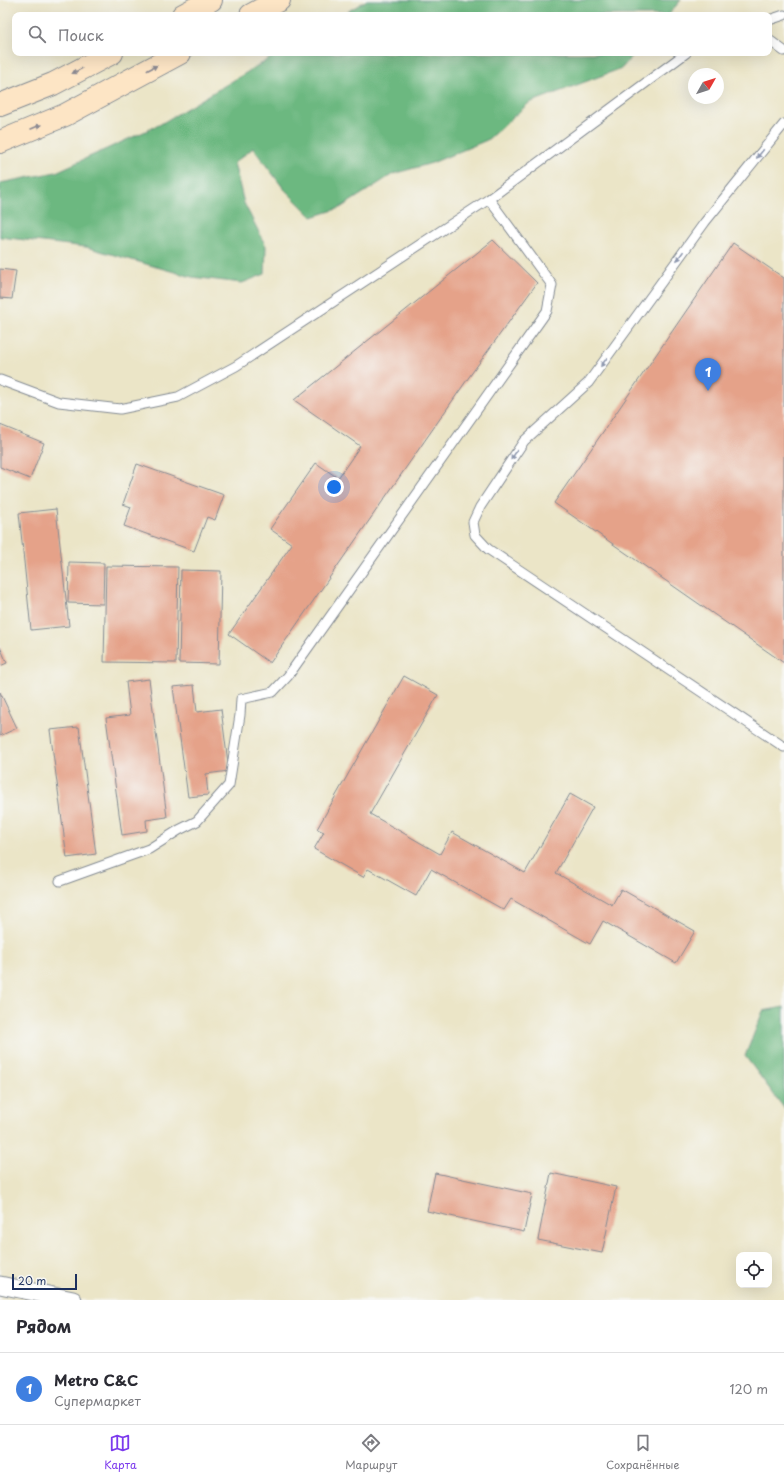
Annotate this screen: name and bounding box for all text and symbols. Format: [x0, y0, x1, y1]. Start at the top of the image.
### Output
search box [12, 12, 772, 56]
icon: search [26, 23, 48, 45]
text: Поиск [58, 23, 104, 46]
one-way arrow [146, 65, 158, 72]
one-way arrow [72, 68, 83, 75]
north arrow [688, 68, 724, 104]
one-way arrow [30, 124, 41, 130]
one-way arrow [756, 149, 764, 160]
one-way arrow [676, 251, 684, 262]
one-way arrow [600, 357, 608, 367]
pin: 1 [695, 358, 721, 391]
one-way arrow [511, 449, 518, 461]
your location [324, 477, 344, 497]
map controls [736, 1252, 772, 1288]
button: locate [736, 1252, 772, 1288]
scale bar [12, 1272, 77, 1291]
text: 20 m [18, 1272, 46, 1289]
text: Рядом [16, 1313, 71, 1339]
text: Metro C&C [54, 1368, 138, 1391]
text: 1 [26, 1379, 32, 1398]
text: 120 m [729, 1379, 768, 1398]
text: Супермаркет [54, 1391, 141, 1410]
tab: Карта [104, 1432, 137, 1473]
tab: Маршрут [345, 1432, 397, 1473]
tab: Сохранённые [606, 1432, 680, 1473]

